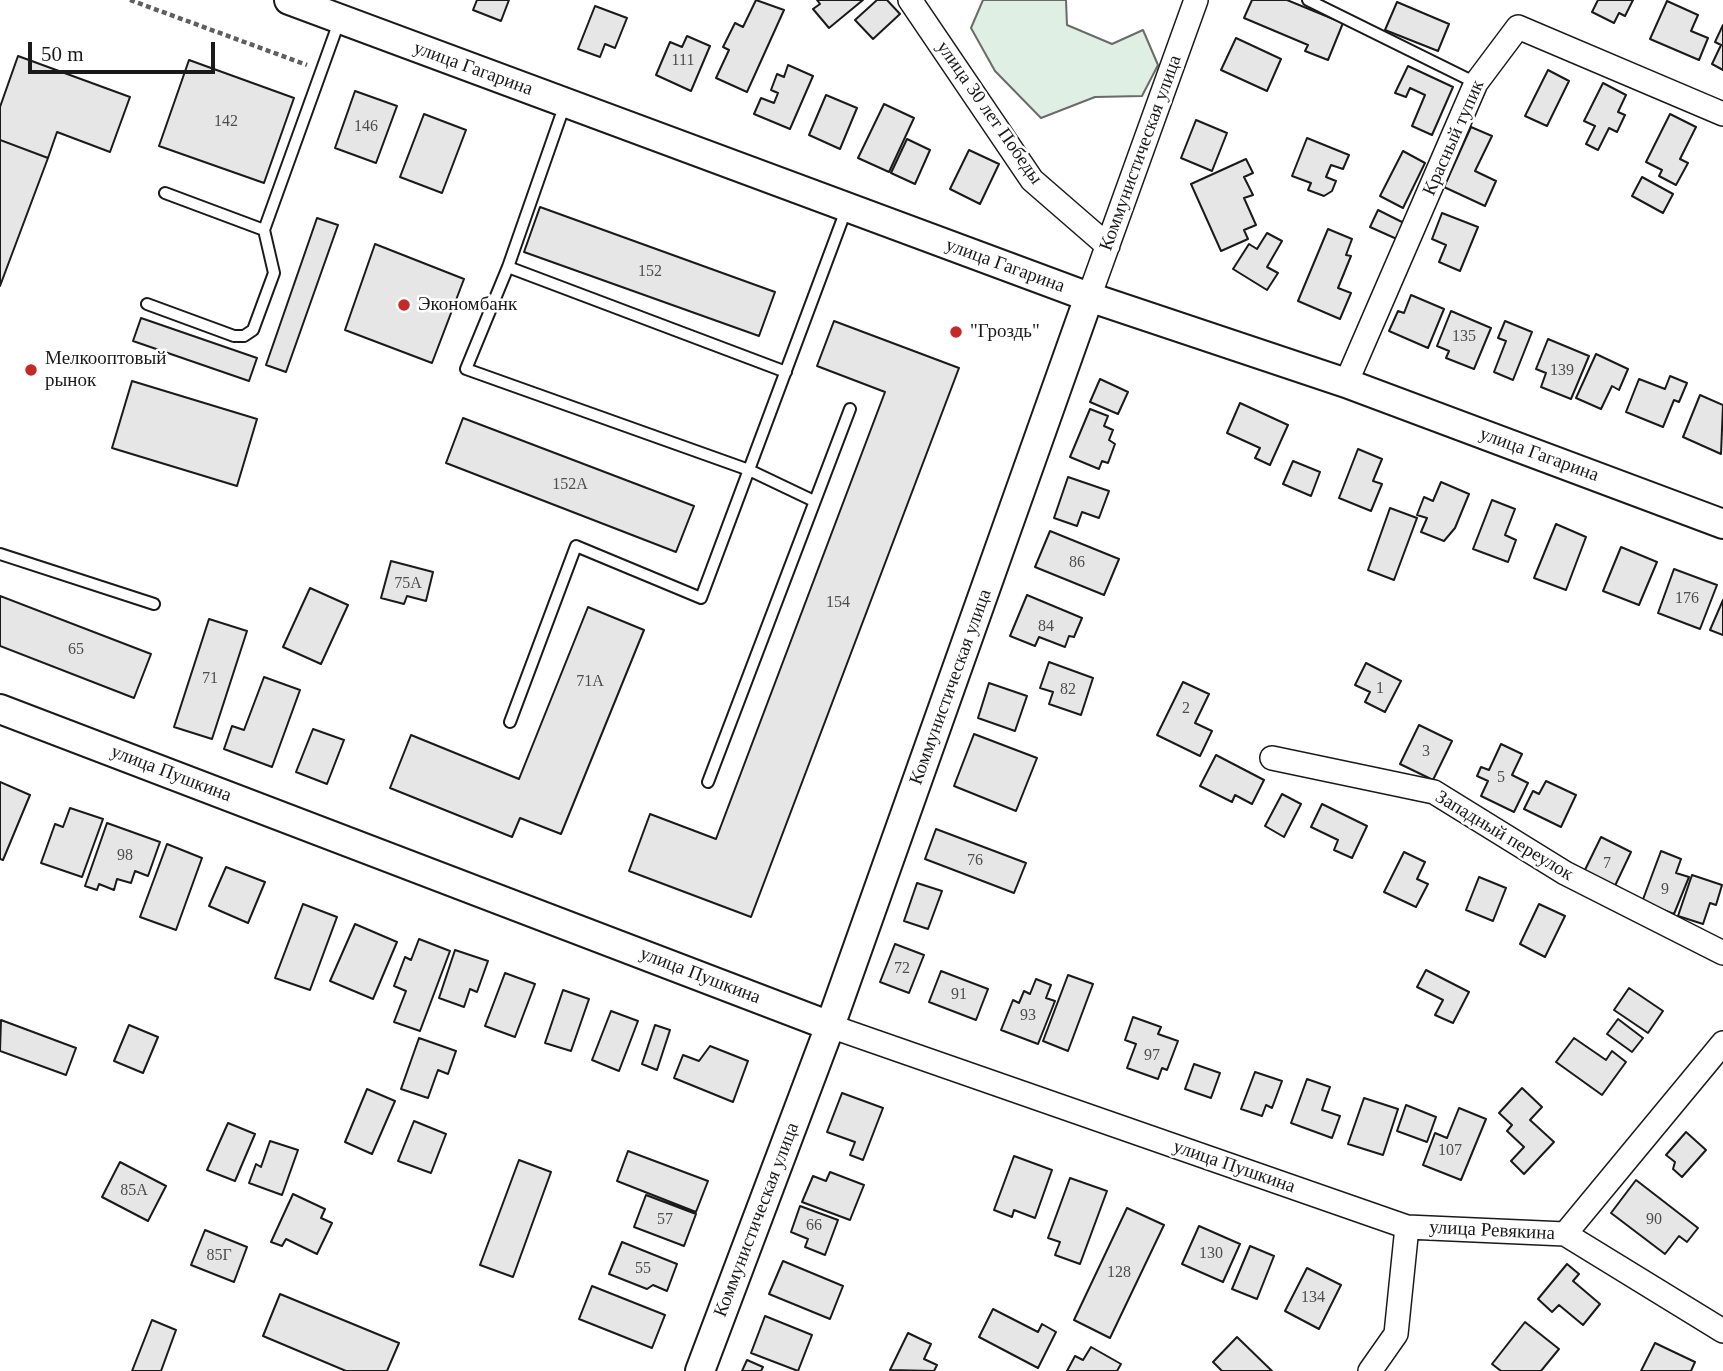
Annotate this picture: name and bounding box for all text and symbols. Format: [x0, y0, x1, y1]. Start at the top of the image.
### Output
scale bar [32, 28, 219, 72]
street label: улица Гагарина [410, 37, 536, 101]
street label: улица 30 лет Победы [931, 37, 1047, 189]
text: 50 m [41, 42, 84, 66]
house number: 111 [672, 51, 694, 71]
street label: Коммунистическая улица [1095, 52, 1187, 254]
street label: Красный тупик [1418, 77, 1490, 199]
house number: 142 [214, 112, 238, 132]
house number: 146 [354, 117, 378, 137]
street label: улица Гагарина [942, 234, 1068, 298]
house number: 152 [638, 262, 662, 282]
place label: Экономбанк [418, 294, 517, 316]
marker: Экономбанк [396, 297, 412, 313]
place label: "Гроздь" [970, 321, 1040, 343]
marker: "Гроздь" [948, 324, 964, 340]
house number: 135 [1452, 327, 1476, 347]
place label: Мелкооптовый рынок [45, 348, 166, 392]
house number: 139 [1550, 361, 1574, 381]
marker: Мелкооптовый рынок [23, 362, 39, 378]
street label: улица Гагарина [1476, 423, 1602, 487]
house number: 152А [552, 475, 588, 495]
house number: 86 [1069, 553, 1085, 573]
house number: 75А [394, 574, 422, 594]
street label: Коммунистическая улица [905, 586, 997, 788]
house number: 176 [1675, 589, 1699, 609]
house number: 154 [826, 593, 850, 613]
house number: 84 [1038, 617, 1054, 637]
house number: 65 [68, 640, 84, 660]
house number: 71 [202, 669, 218, 689]
house number: 71А [576, 672, 604, 692]
house number: 1 [1376, 679, 1384, 699]
house number: 82 [1060, 680, 1076, 700]
house number: 2 [1182, 699, 1190, 719]
street label: улица Пушкина [107, 741, 235, 807]
house number: 3 [1422, 742, 1430, 762]
house number: 5 [1497, 768, 1505, 788]
street label: Западный переулок [1431, 786, 1577, 886]
house number: 98 [117, 846, 133, 866]
house number: 76 [967, 851, 983, 871]
house number: 7 [1603, 854, 1611, 874]
house number: 9 [1661, 880, 1669, 900]
street label: улица Пушкина [636, 943, 764, 1009]
house number: 72 [894, 959, 910, 979]
house number: 91 [951, 985, 967, 1005]
house number: 93 [1020, 1006, 1036, 1026]
house number: 97 [1144, 1046, 1160, 1066]
street label: Коммунистическая улица [709, 1120, 805, 1320]
street label: улица Пушкина [1170, 1135, 1298, 1199]
house number: 107 [1438, 1141, 1462, 1161]
house number: 85А [120, 1181, 148, 1201]
house number: 57 [657, 1210, 673, 1230]
house number: 90 [1646, 1210, 1662, 1230]
house number: 66 [806, 1216, 822, 1236]
street label: улица Ревякина [1429, 1216, 1555, 1246]
house number: 130 [1199, 1244, 1223, 1264]
house number: 85Г [206, 1246, 232, 1266]
house number: 55 [635, 1259, 651, 1279]
house number: 128 [1107, 1263, 1131, 1283]
house number: 134 [1301, 1288, 1325, 1308]

